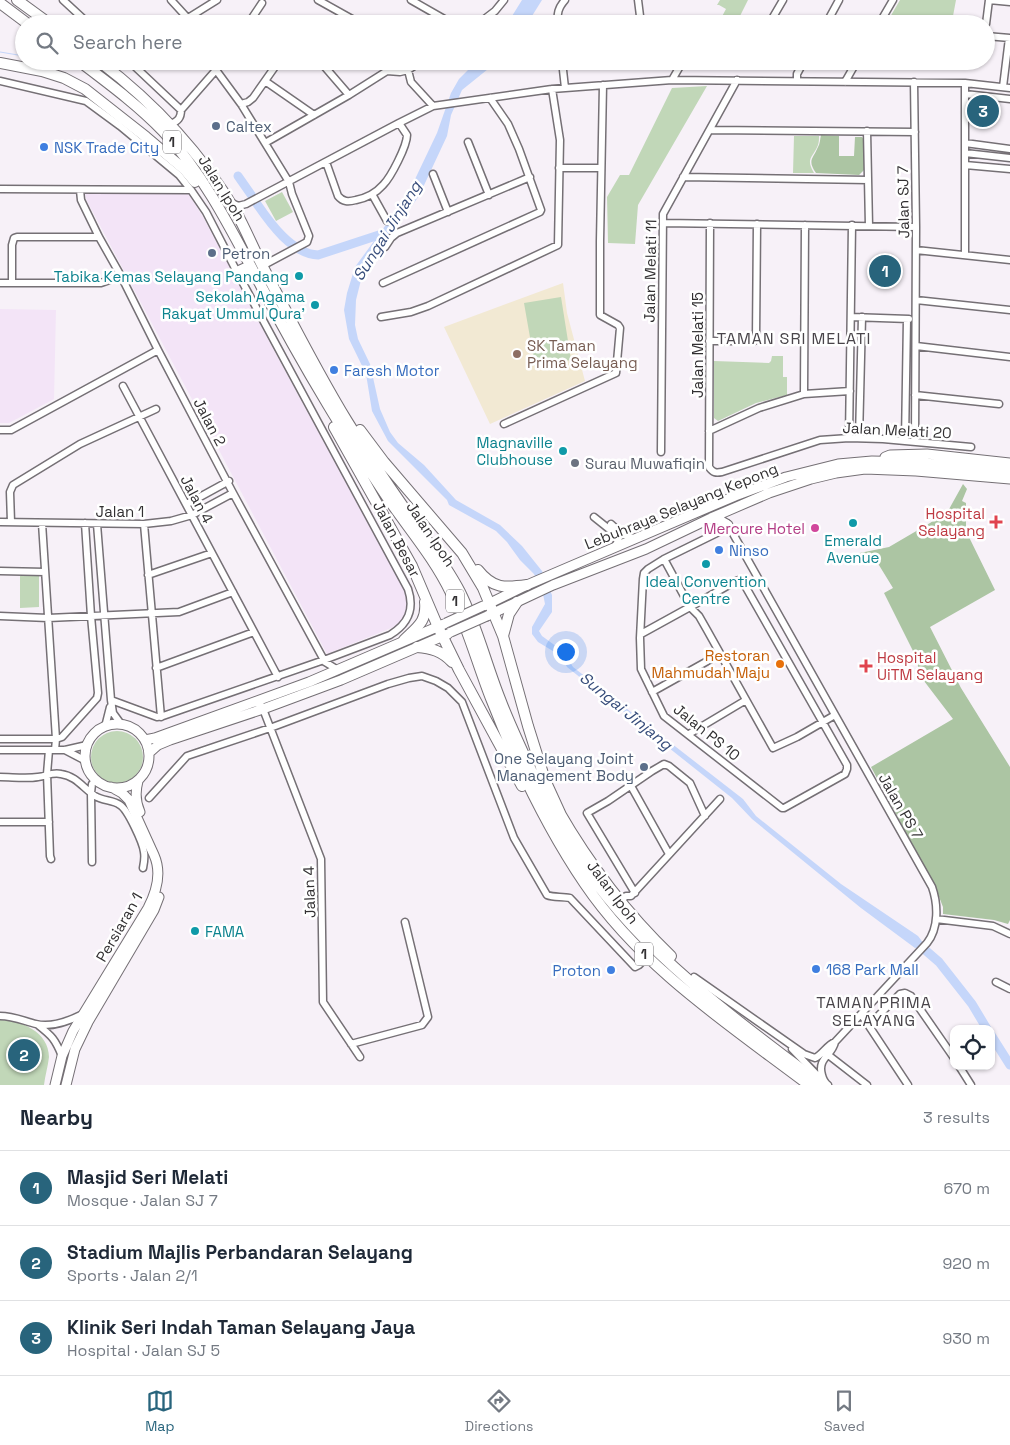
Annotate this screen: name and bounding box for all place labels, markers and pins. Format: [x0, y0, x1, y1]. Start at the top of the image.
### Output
pin: 3 [967, 92, 999, 130]
place label: Caltex [226, 117, 272, 136]
marker: Caltex [210, 120, 222, 132]
place label: NSK Trade City [54, 138, 159, 157]
marker: NSK Trade City [38, 141, 50, 153]
place label: Petron [222, 244, 270, 263]
marker: Petron [206, 247, 218, 259]
pin: 1 [869, 252, 901, 290]
place label: Tabika Kemas Selayang Pandang [54, 267, 289, 286]
marker: Tabika Kemas Selayang Pandang [293, 270, 305, 282]
place label: Sekolah Agama Rakyat Ummul Qura' [162, 287, 305, 323]
marker: Sekolah Agama Rakyat Ummul Qura' [309, 299, 321, 311]
place label: SK Taman Prima Selayang [527, 336, 638, 372]
marker: SK Taman Prima Selayang [511, 348, 523, 360]
place label: Faresh Motor [344, 361, 440, 380]
marker: Faresh Motor [328, 364, 340, 376]
place label: Magnaville Clubhouse [476, 433, 553, 469]
marker: Magnaville Clubhouse [557, 445, 569, 457]
place label: Surau Muwafiqin [585, 454, 705, 473]
marker: Surau Muwafiqin [569, 457, 581, 469]
place label: Hospital Selayang [918, 504, 985, 540]
marker: Hospital Selayang [989, 515, 1003, 529]
marker: Emerald Avenue [847, 517, 859, 529]
place label: Mercure Hotel [703, 519, 805, 538]
marker: Mercure Hotel [809, 522, 821, 534]
place label: Emerald Avenue [824, 531, 882, 567]
place label: Ninso [729, 541, 769, 560]
marker: Ninso [713, 544, 725, 556]
marker: Ideal Convention Centre [700, 558, 712, 570]
place label: Ideal Convention Centre [646, 572, 766, 608]
place label: Restoran Mahmudah Maju [651, 646, 770, 682]
place label: Hospital UiTM Selayang [877, 648, 983, 684]
marker: Restoran Mahmudah Maju [774, 658, 786, 670]
marker: Hospital UiTM Selayang [859, 659, 873, 673]
place label: One Selayang Joint Management Body [494, 749, 634, 785]
marker: One Selayang Joint Management Body [638, 761, 650, 773]
place label: FAMA [205, 922, 245, 941]
marker: FAMA [189, 925, 201, 937]
place label: 168 Park Mall [826, 960, 919, 979]
place label: Proton [553, 961, 601, 980]
marker: 168 Park Mall [810, 963, 822, 975]
marker: Proton [605, 964, 617, 976]
pin: 2 [8, 1036, 40, 1074]

